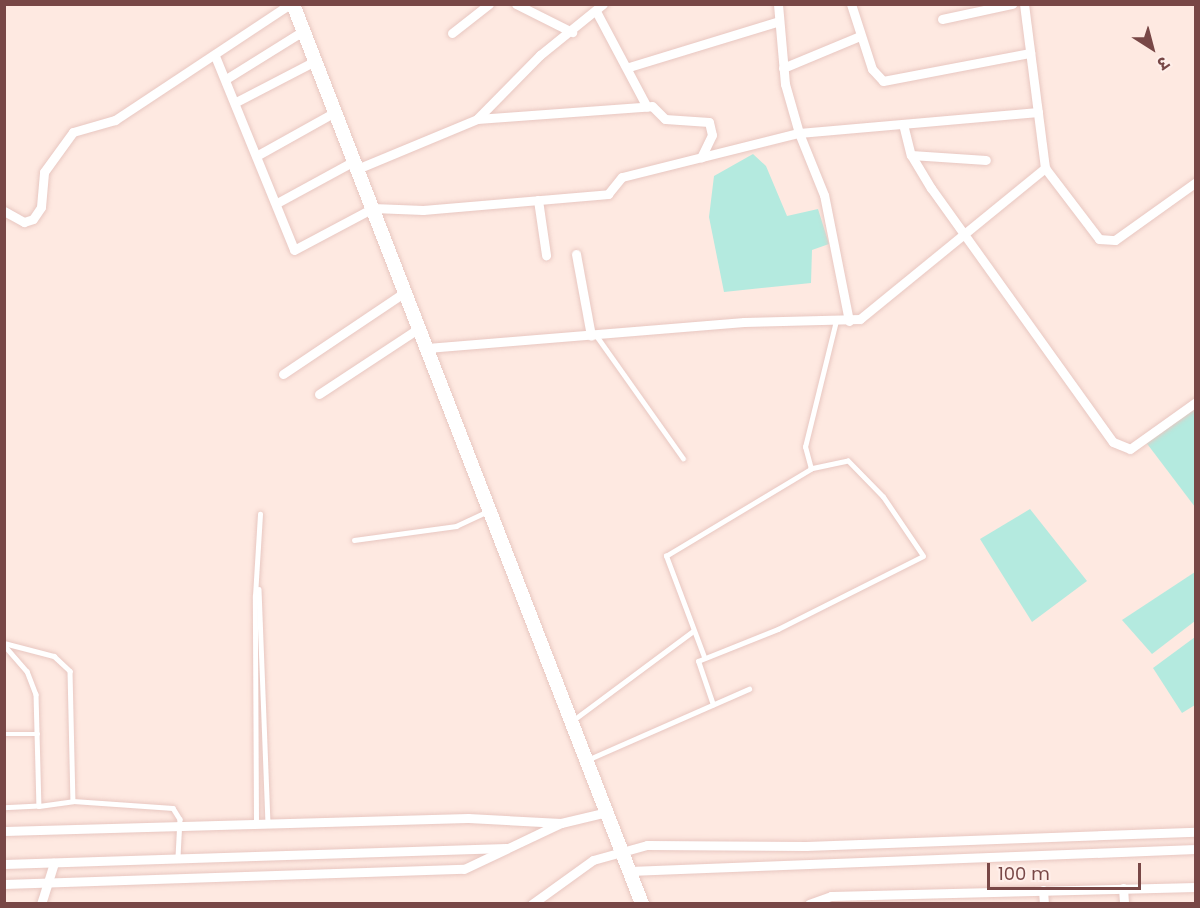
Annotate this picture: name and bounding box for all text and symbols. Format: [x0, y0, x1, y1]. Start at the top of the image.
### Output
north arrow [1122, 18, 1182, 78]
text: उ [1152, 51, 1173, 75]
scale bar [990, 851, 1144, 889]
text: 100 m [998, 861, 1050, 886]

